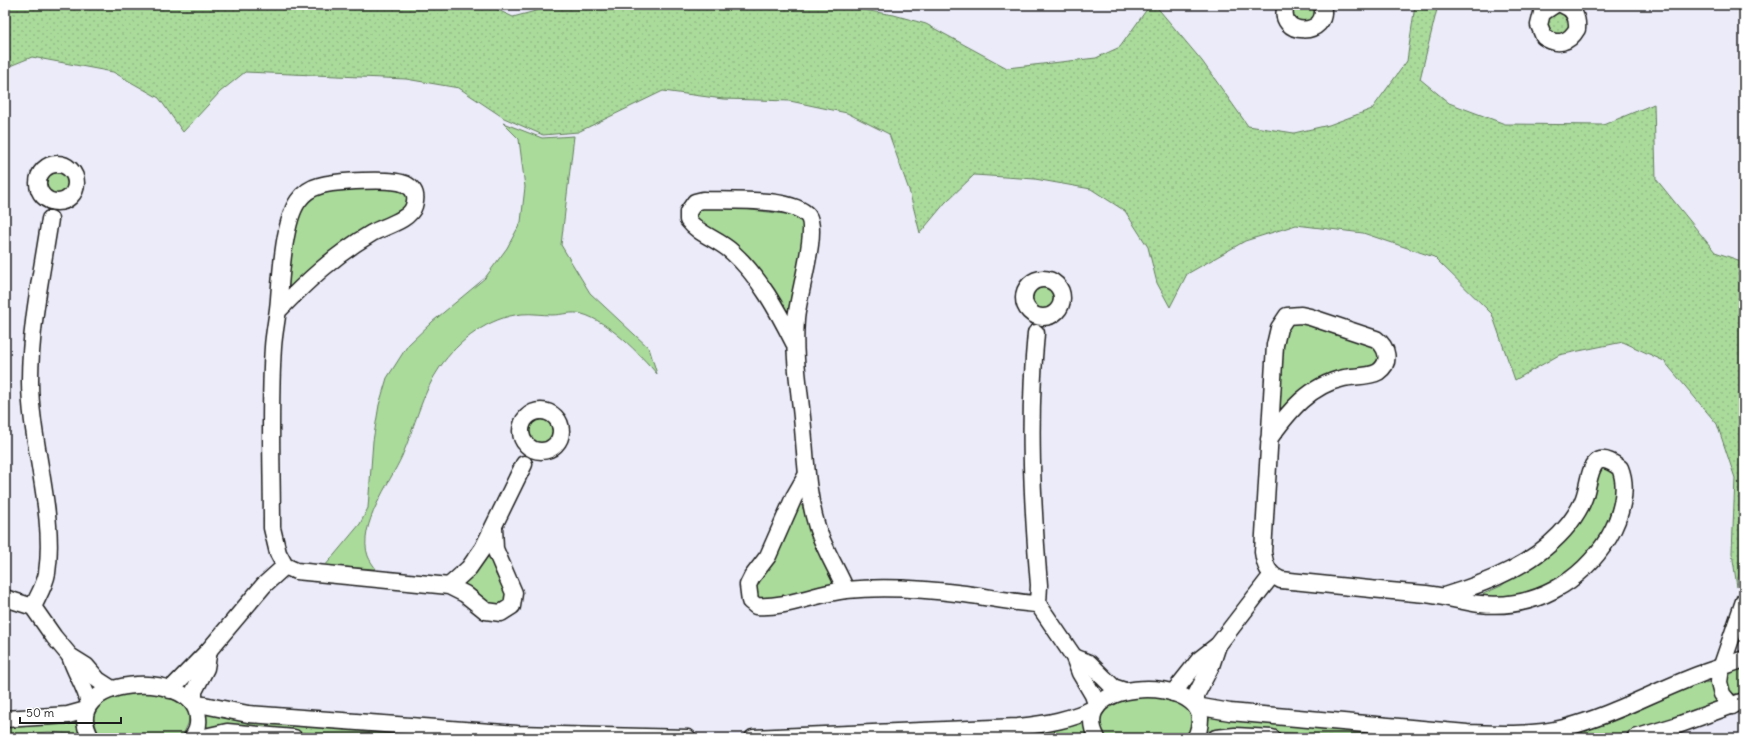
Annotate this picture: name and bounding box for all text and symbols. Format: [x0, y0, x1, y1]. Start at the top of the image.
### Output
scale bar [20, 699, 121, 725]
text: 50 m [26, 705, 55, 720]

